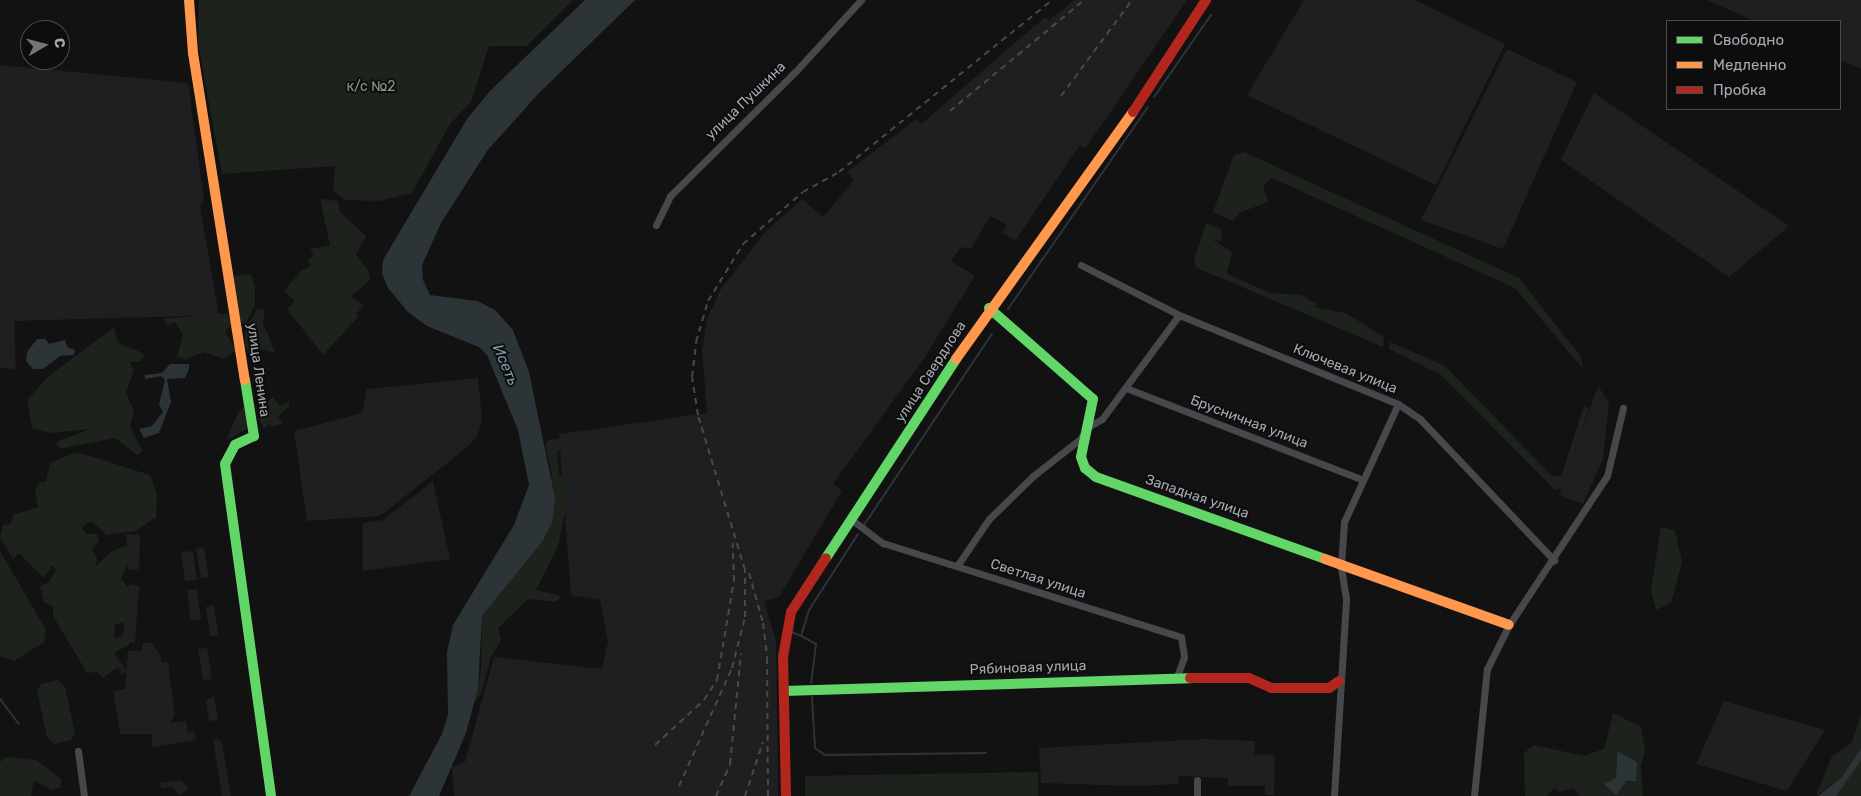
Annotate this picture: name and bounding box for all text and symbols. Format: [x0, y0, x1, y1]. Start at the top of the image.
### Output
north arrow [20, 20, 70, 70]
legend [1666, 20, 1841, 110]
text: Свободно [1713, 31, 1784, 49]
text: С [50, 37, 68, 49]
text: Медленно [1713, 56, 1786, 74]
street label: улица Пушкина [703, 59, 789, 143]
park label: к/с №2 [346, 79, 396, 95]
text: Пробка [1713, 81, 1766, 99]
street label: улица Свердлова [892, 318, 970, 426]
street label: улица Ленина [243, 322, 273, 418]
street label: Ключевая улица [1291, 340, 1399, 398]
water label: Исеть [488, 342, 522, 388]
street label: Брусничная улица [1188, 392, 1310, 452]
street label: Западная улица [1143, 471, 1251, 523]
street label: Светлая улица [988, 556, 1088, 602]
street label: Рябиновая улица [969, 658, 1087, 678]

